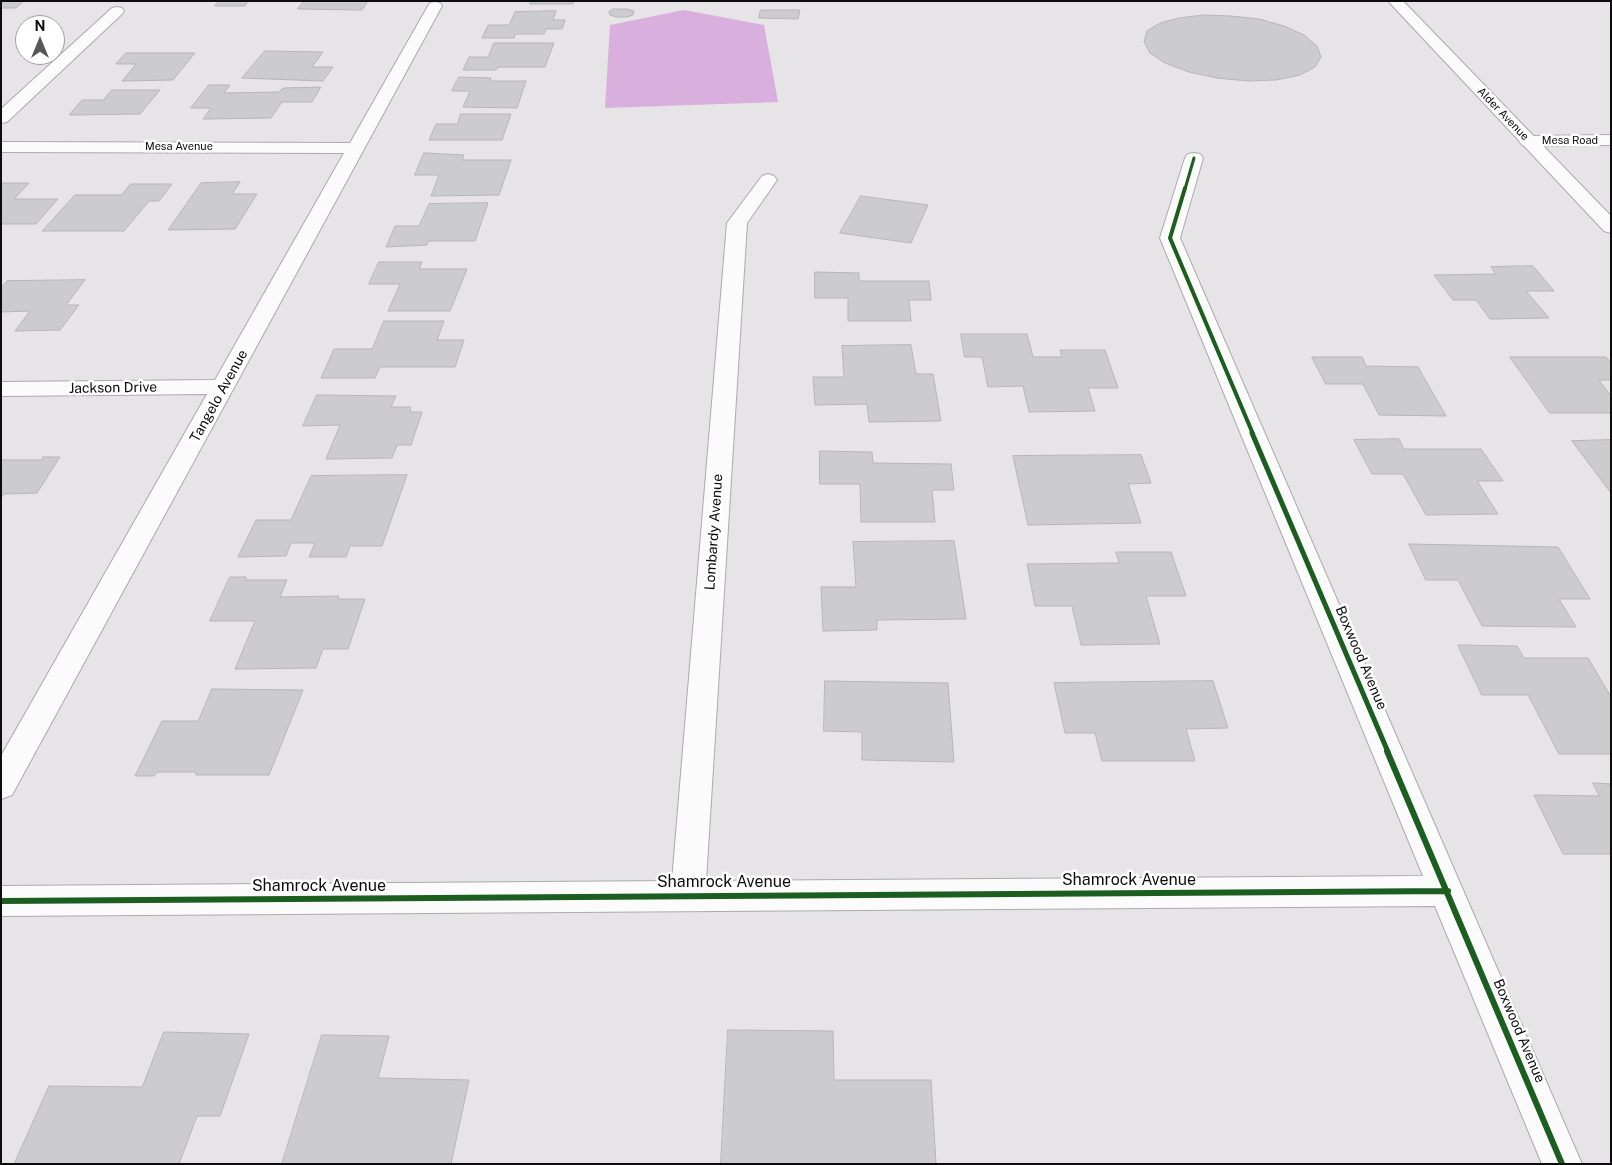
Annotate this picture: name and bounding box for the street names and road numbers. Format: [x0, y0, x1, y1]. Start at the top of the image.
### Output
street label: Alder Avenue [1474, 85, 1532, 143]
street label: Mesa Road [1542, 134, 1598, 148]
street label: Mesa Avenue [145, 140, 213, 154]
street label: Tangelo Avenue [187, 347, 251, 445]
street label: Jackson Drive [69, 379, 157, 397]
street label: Lombardy Avenue [702, 473, 726, 591]
street label: Boxwood Avenue [1332, 604, 1390, 712]
street label: Shamrock Avenue [1062, 870, 1196, 890]
street label: Shamrock Avenue [657, 872, 791, 892]
street label: Shamrock Avenue [252, 876, 386, 896]
street label: Boxwood Avenue [1490, 977, 1548, 1085]

